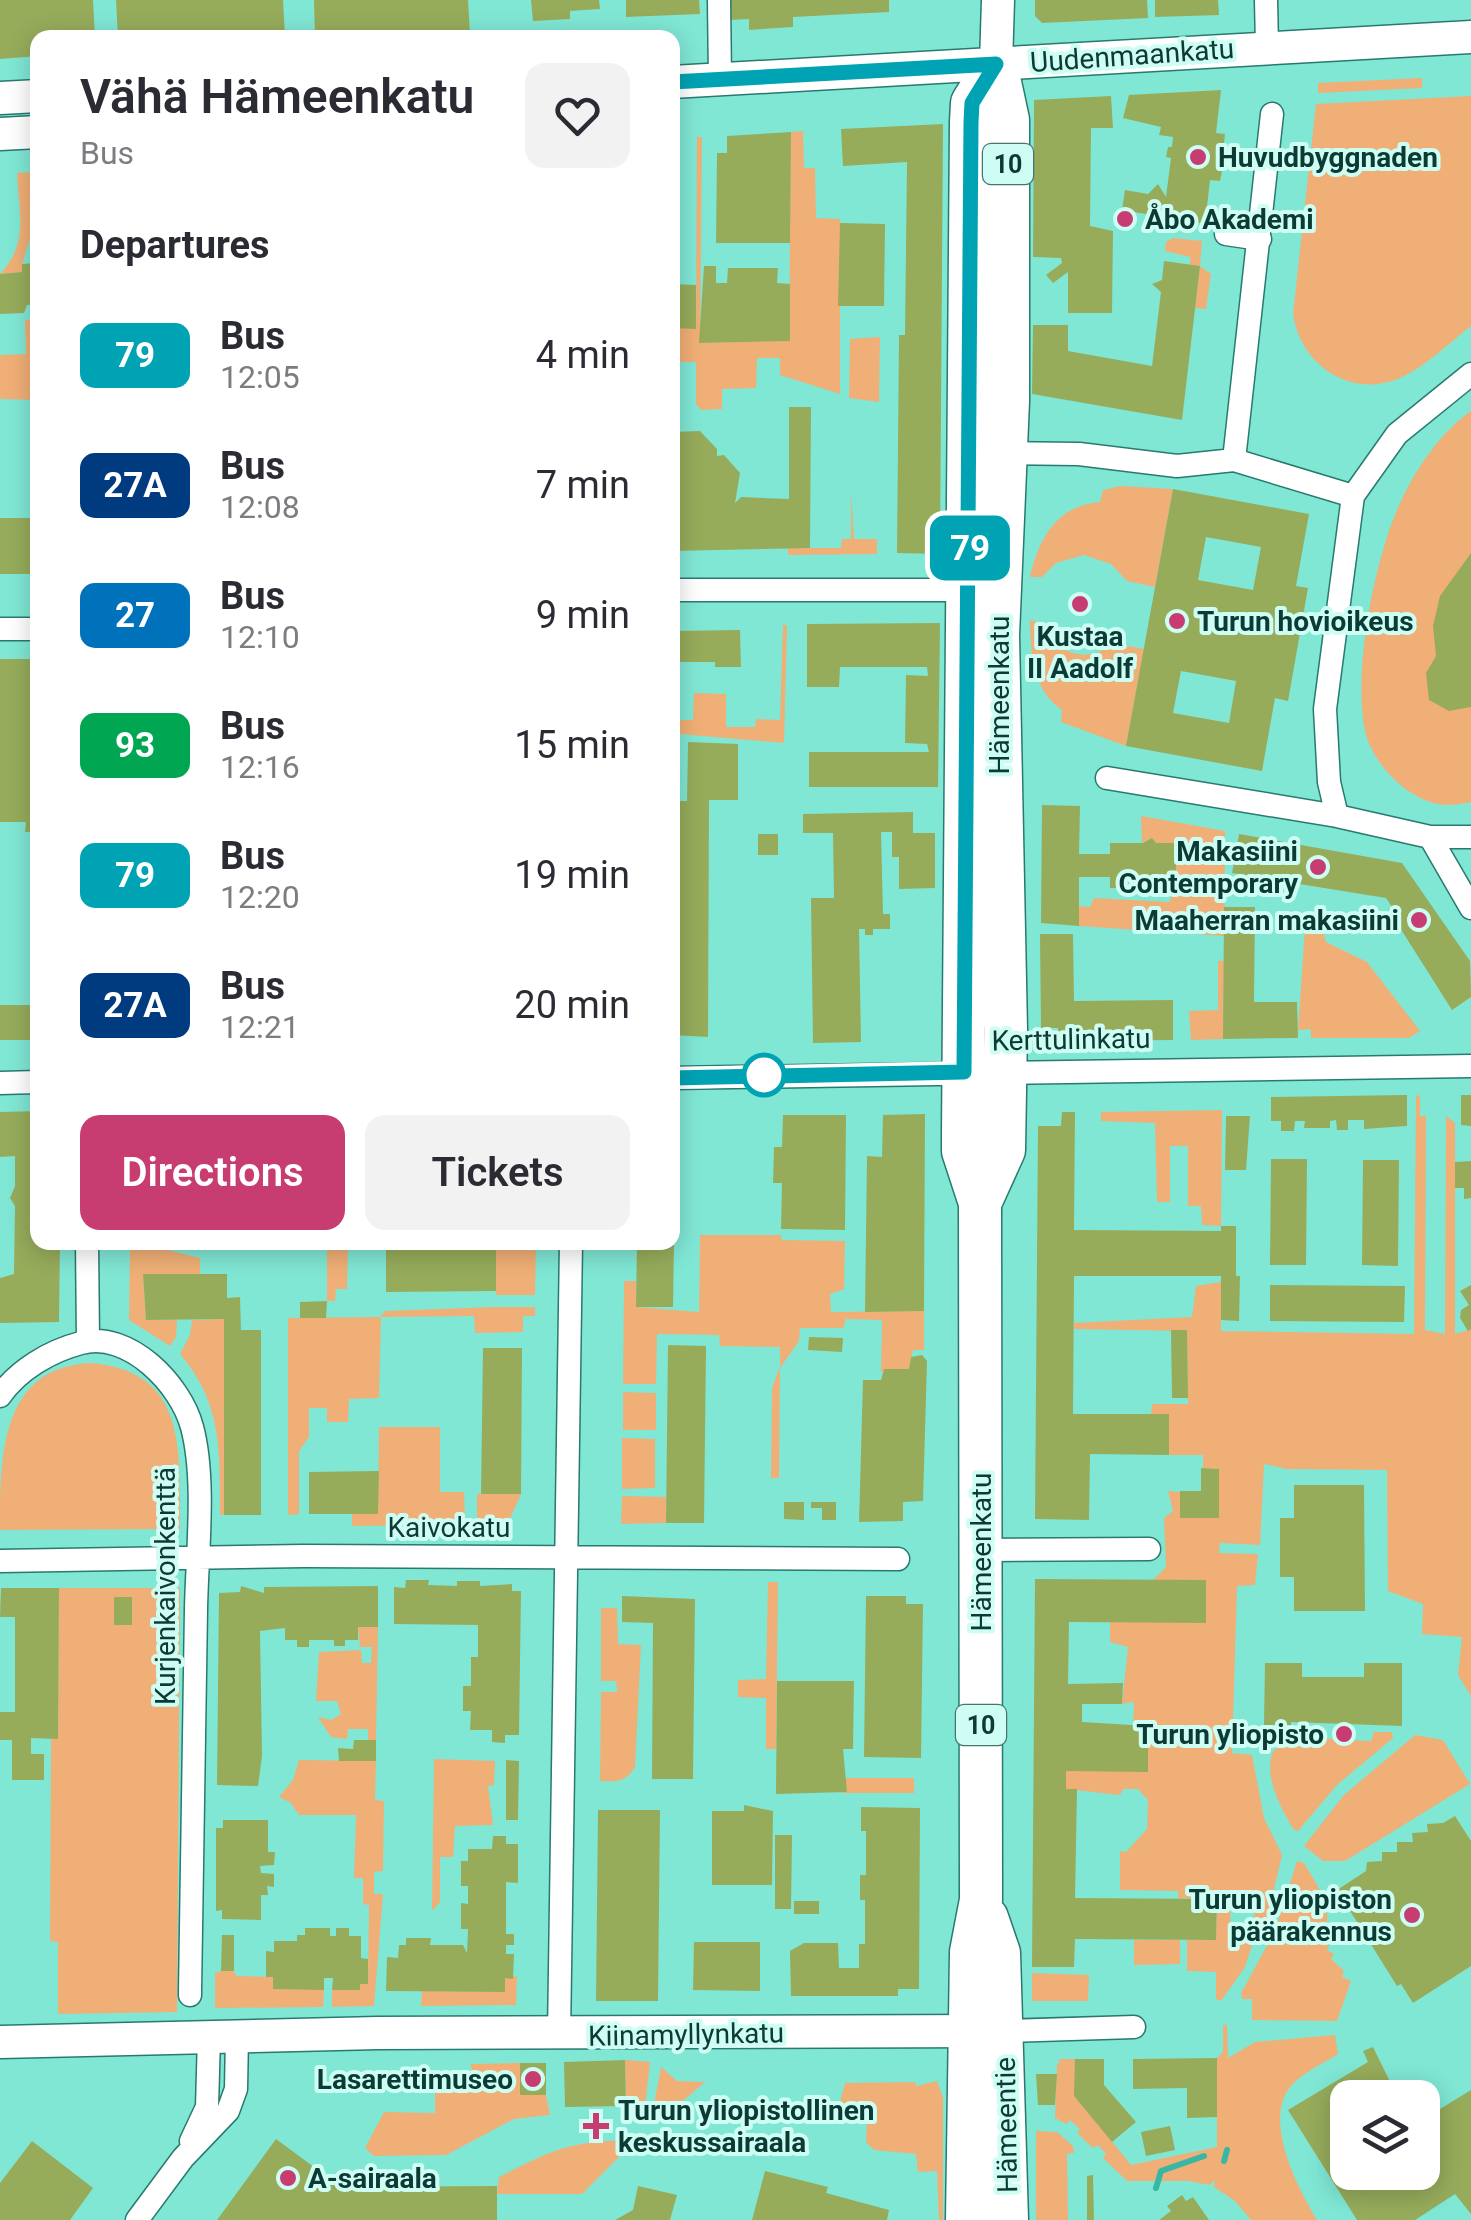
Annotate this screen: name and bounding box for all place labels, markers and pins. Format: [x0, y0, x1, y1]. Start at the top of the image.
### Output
place label: Huvudbyggnaden [1218, 141, 1438, 174]
marker: Huvudbyggnaden [1187, 146, 1209, 168]
place label: Åbo Akademi [1145, 202, 1314, 236]
marker: Åbo Akademi [1114, 208, 1136, 230]
marker: Kustaa II Aadolf [1069, 593, 1091, 615]
place label: Turun hovioikeus [1197, 605, 1414, 638]
marker: Turun hovioikeus [1166, 610, 1188, 632]
place label: Kustaa II Aadolf [1027, 620, 1134, 685]
place label: Makasiini Contemporary [1118, 835, 1299, 900]
marker: Makasiini Contemporary [1307, 856, 1329, 878]
place label: Maaherran makasiini [1135, 904, 1399, 937]
marker: Maaherran makasiini [1408, 909, 1430, 931]
unlabelled marker [743, 1054, 785, 1096]
place label: Turun yliopisto [1136, 1718, 1324, 1751]
marker: Turun yliopisto [1333, 1723, 1355, 1745]
place label: Turun yliopiston päärakennus [1189, 1883, 1392, 1948]
marker: Turun yliopiston päärakennus [1401, 1904, 1423, 1926]
place label: Lasarettimuseo [317, 2063, 513, 2096]
marker: Lasarettimuseo [522, 2068, 544, 2090]
place label: Turun yliopistollinen keskussairaala [618, 2094, 875, 2159]
marker: Turun yliopistollinen keskussairaala [583, 2113, 609, 2139]
place label: A-sairaala [308, 2162, 437, 2195]
marker: A-sairaala [277, 2167, 299, 2189]

